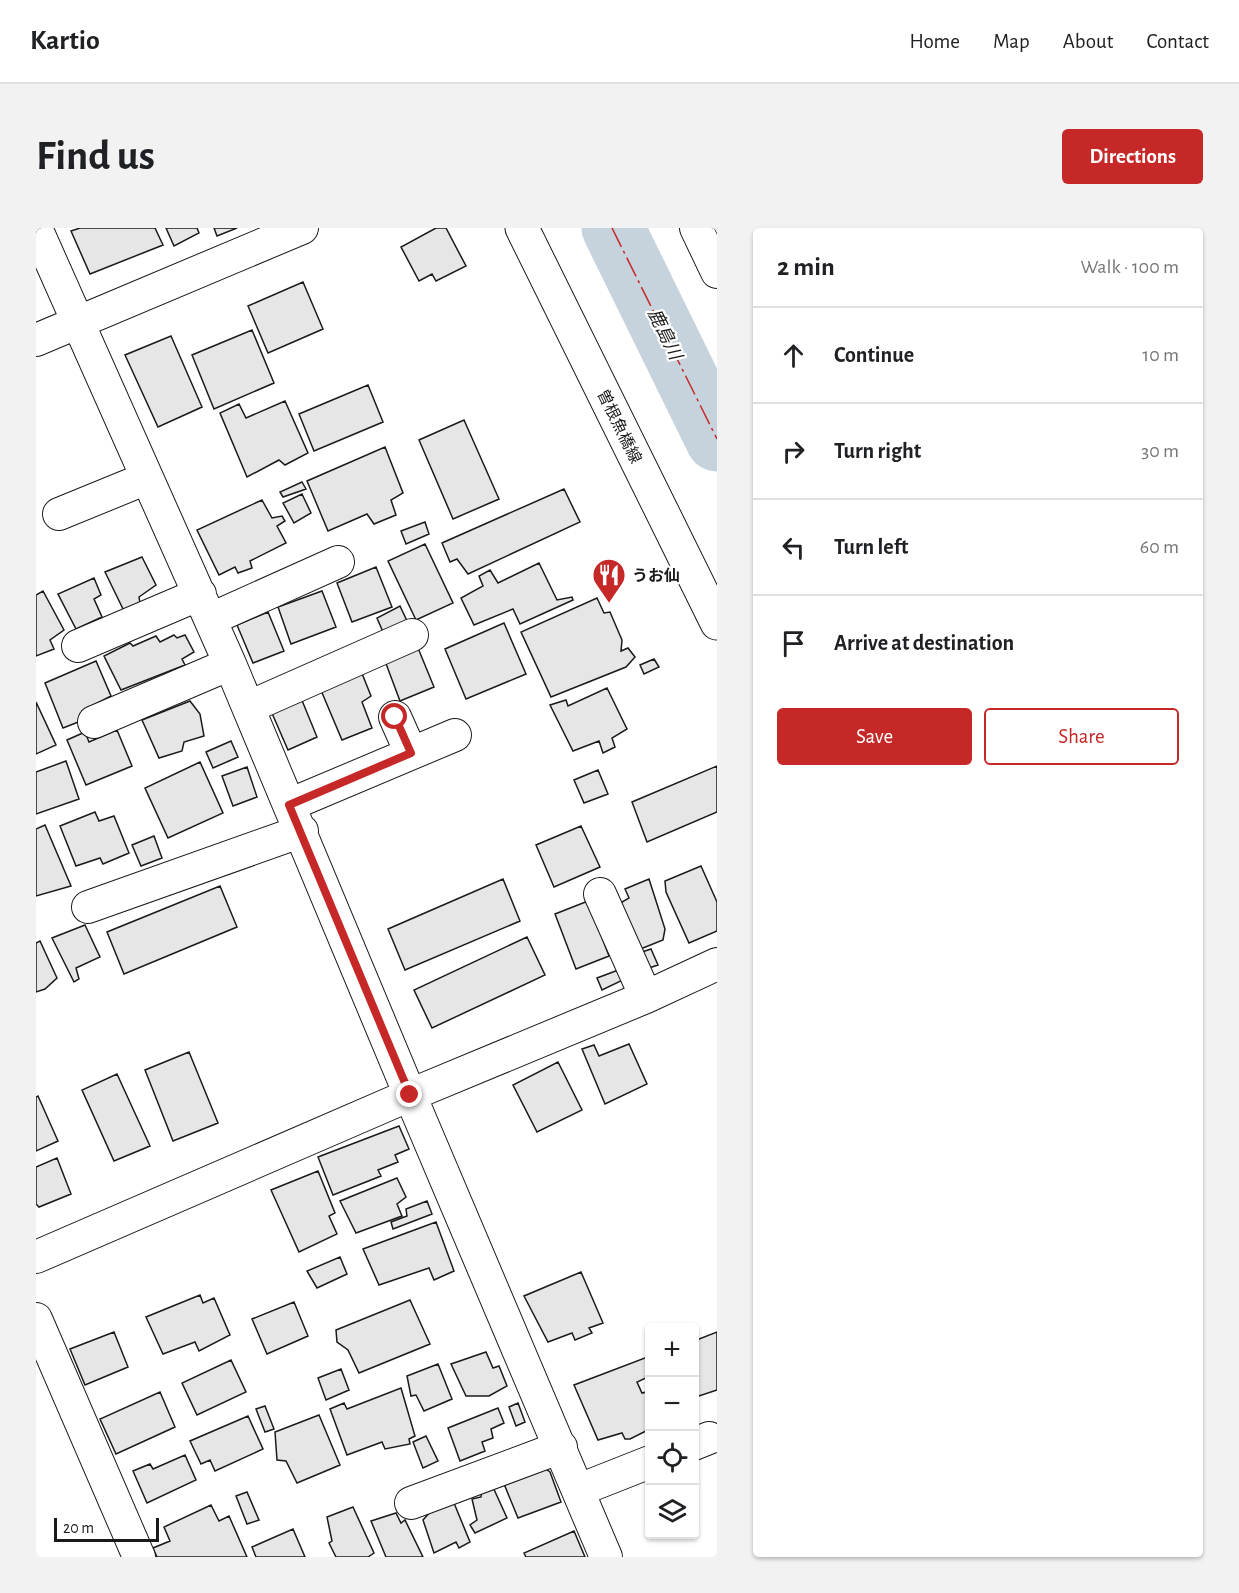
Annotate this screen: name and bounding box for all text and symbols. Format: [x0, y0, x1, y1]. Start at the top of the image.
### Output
text: Kartio [30, 27, 100, 55]
text: Home [909, 31, 960, 52]
text: Map [993, 31, 1030, 52]
text: About [1063, 31, 1113, 52]
text: Contact [1146, 31, 1209, 52]
button: Directions [1062, 129, 1203, 184]
text: Find us [36, 135, 155, 177]
text: 2 min [777, 254, 835, 280]
text: Walk · 100 m [1080, 257, 1179, 277]
water label: 鹿島川 [644, 305, 687, 364]
icon: ahead [777, 339, 810, 372]
text: Continue [834, 344, 914, 366]
text: 10 m [1142, 345, 1179, 365]
street label: 曽根魚橋線 [594, 386, 646, 466]
icon: right [777, 435, 810, 468]
text: Turn right [834, 440, 921, 462]
text: 30 m [1141, 441, 1179, 461]
icon: left [777, 531, 810, 564]
text: Turn left [834, 536, 908, 558]
text: 60 m [1140, 537, 1179, 557]
restaurant icon: うお仙 [591, 557, 627, 604]
place label: うお仙 [632, 567, 680, 584]
icon: arrive [777, 627, 810, 660]
text: Arrive at destination [834, 632, 1014, 654]
route start [381, 703, 407, 729]
button: Save [777, 708, 972, 765]
button: Share [984, 708, 1179, 765]
route end [396, 1081, 422, 1107]
map controls [645, 1323, 699, 1539]
button: + [645, 1323, 699, 1377]
button: − [645, 1377, 699, 1431]
button: locate [645, 1431, 699, 1485]
button: layers [645, 1485, 699, 1539]
scale bar [54, 1515, 159, 1542]
text: 20 m [63, 1520, 94, 1536]

